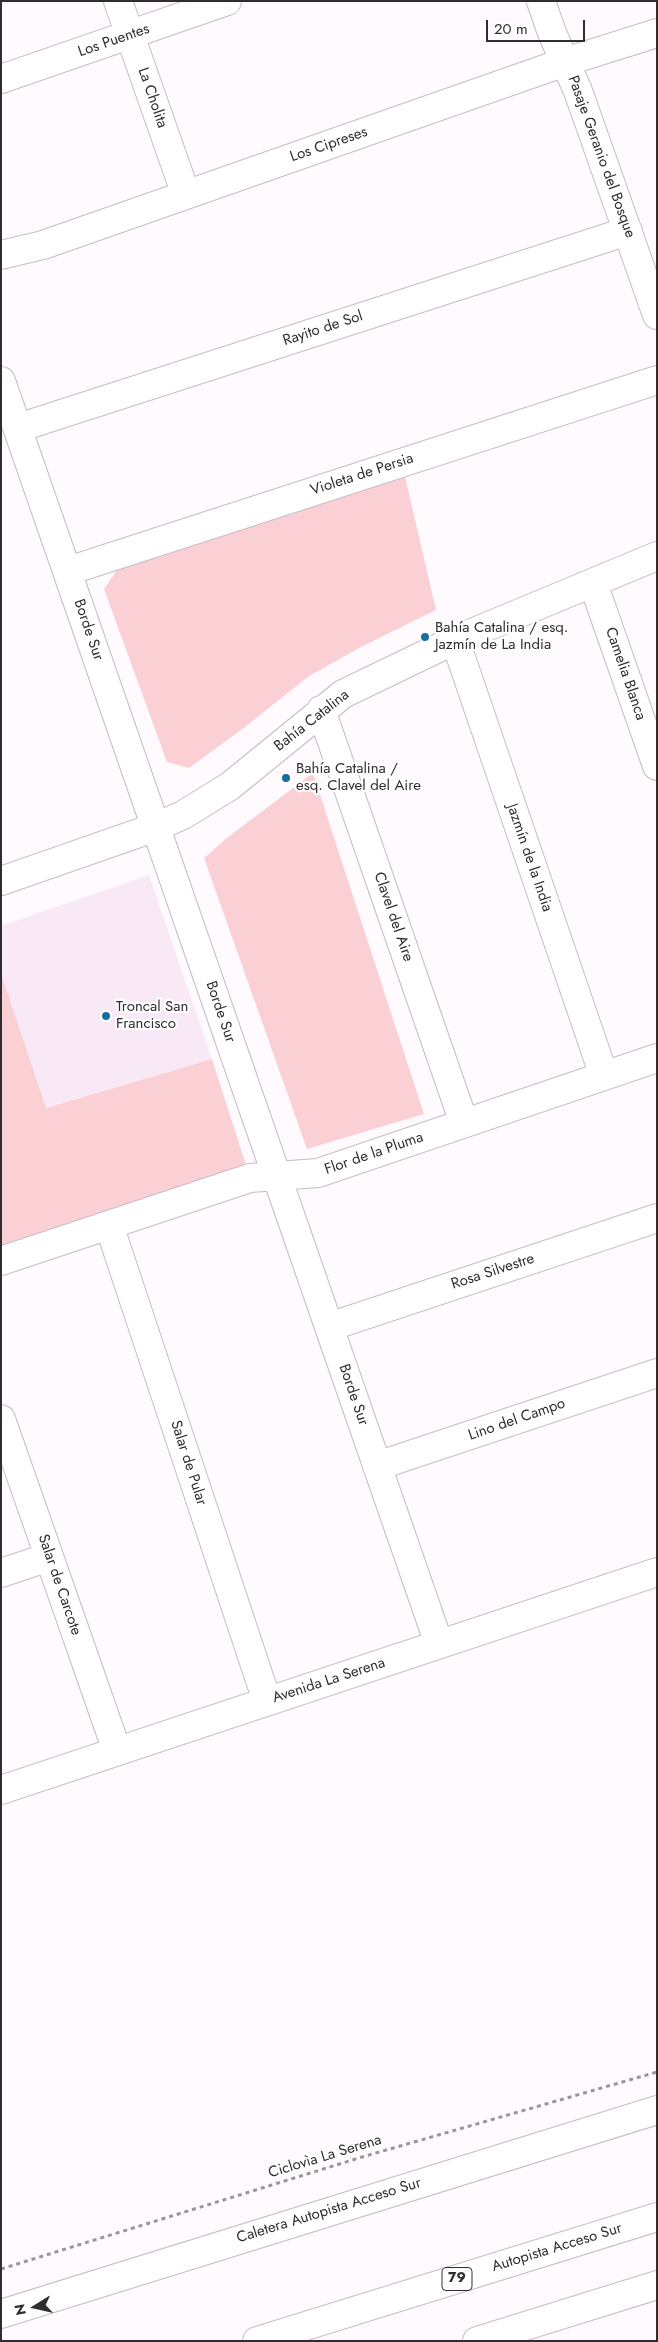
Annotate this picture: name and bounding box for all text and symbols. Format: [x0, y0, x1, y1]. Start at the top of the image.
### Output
scale bar [488, 10, 587, 42]
text: 20 m [494, 18, 528, 40]
street label: Los Puentes [76, 20, 152, 62]
street label: La Cholita [133, 65, 171, 131]
street label: Pasaje Geranio del Bosque [563, 73, 639, 241]
street label: Los Cipreses [288, 123, 370, 167]
street label: Rayito de Sol [281, 308, 365, 350]
street label: Violeta de Persia [308, 450, 416, 500]
street label: Borde Sur [69, 597, 107, 663]
place label: Bahía Catalina / esq. Jazmín de La India [435, 619, 568, 654]
street label: Camelia Blanca [601, 625, 649, 723]
marker: Bahía Catalina / esq. Jazmín de La India [419, 631, 431, 643]
street label: Bahía Catalina [271, 686, 353, 756]
place label: Bahía Catalina / esq. Clavel del Aire [296, 760, 421, 795]
marker: Bahía Catalina / esq. Clavel del Aire [280, 772, 292, 784]
street label: Jazmín de la India [502, 802, 556, 914]
street label: Clavel del Aire [369, 870, 417, 964]
street label: Borde Sur [201, 979, 239, 1045]
place label: Troncal San Francisco [116, 998, 188, 1033]
marker: Troncal San Francisco [100, 1010, 112, 1022]
street label: Flor de la Pluma [322, 1129, 426, 1179]
street label: Rosa Silvestre [449, 1250, 537, 1294]
street label: Borde Sur [334, 1362, 372, 1428]
street label: Lino del Campo [466, 1395, 568, 1445]
street label: Salar de Pular [166, 1418, 210, 1508]
street label: Salar de Carcote [33, 1532, 85, 1638]
street label: Avenida La Serena [270, 1654, 388, 1708]
street label: Ciclovìa La Serena [266, 2131, 384, 2183]
street label: Caletera Autopista Acceso Sur [235, 2174, 423, 2248]
street label: Autopista Acceso Sur [490, 2220, 624, 2276]
road number: 79 [442, 2268, 472, 2290]
north arrow [10, 2282, 60, 2332]
text: N [9, 2302, 31, 2317]

